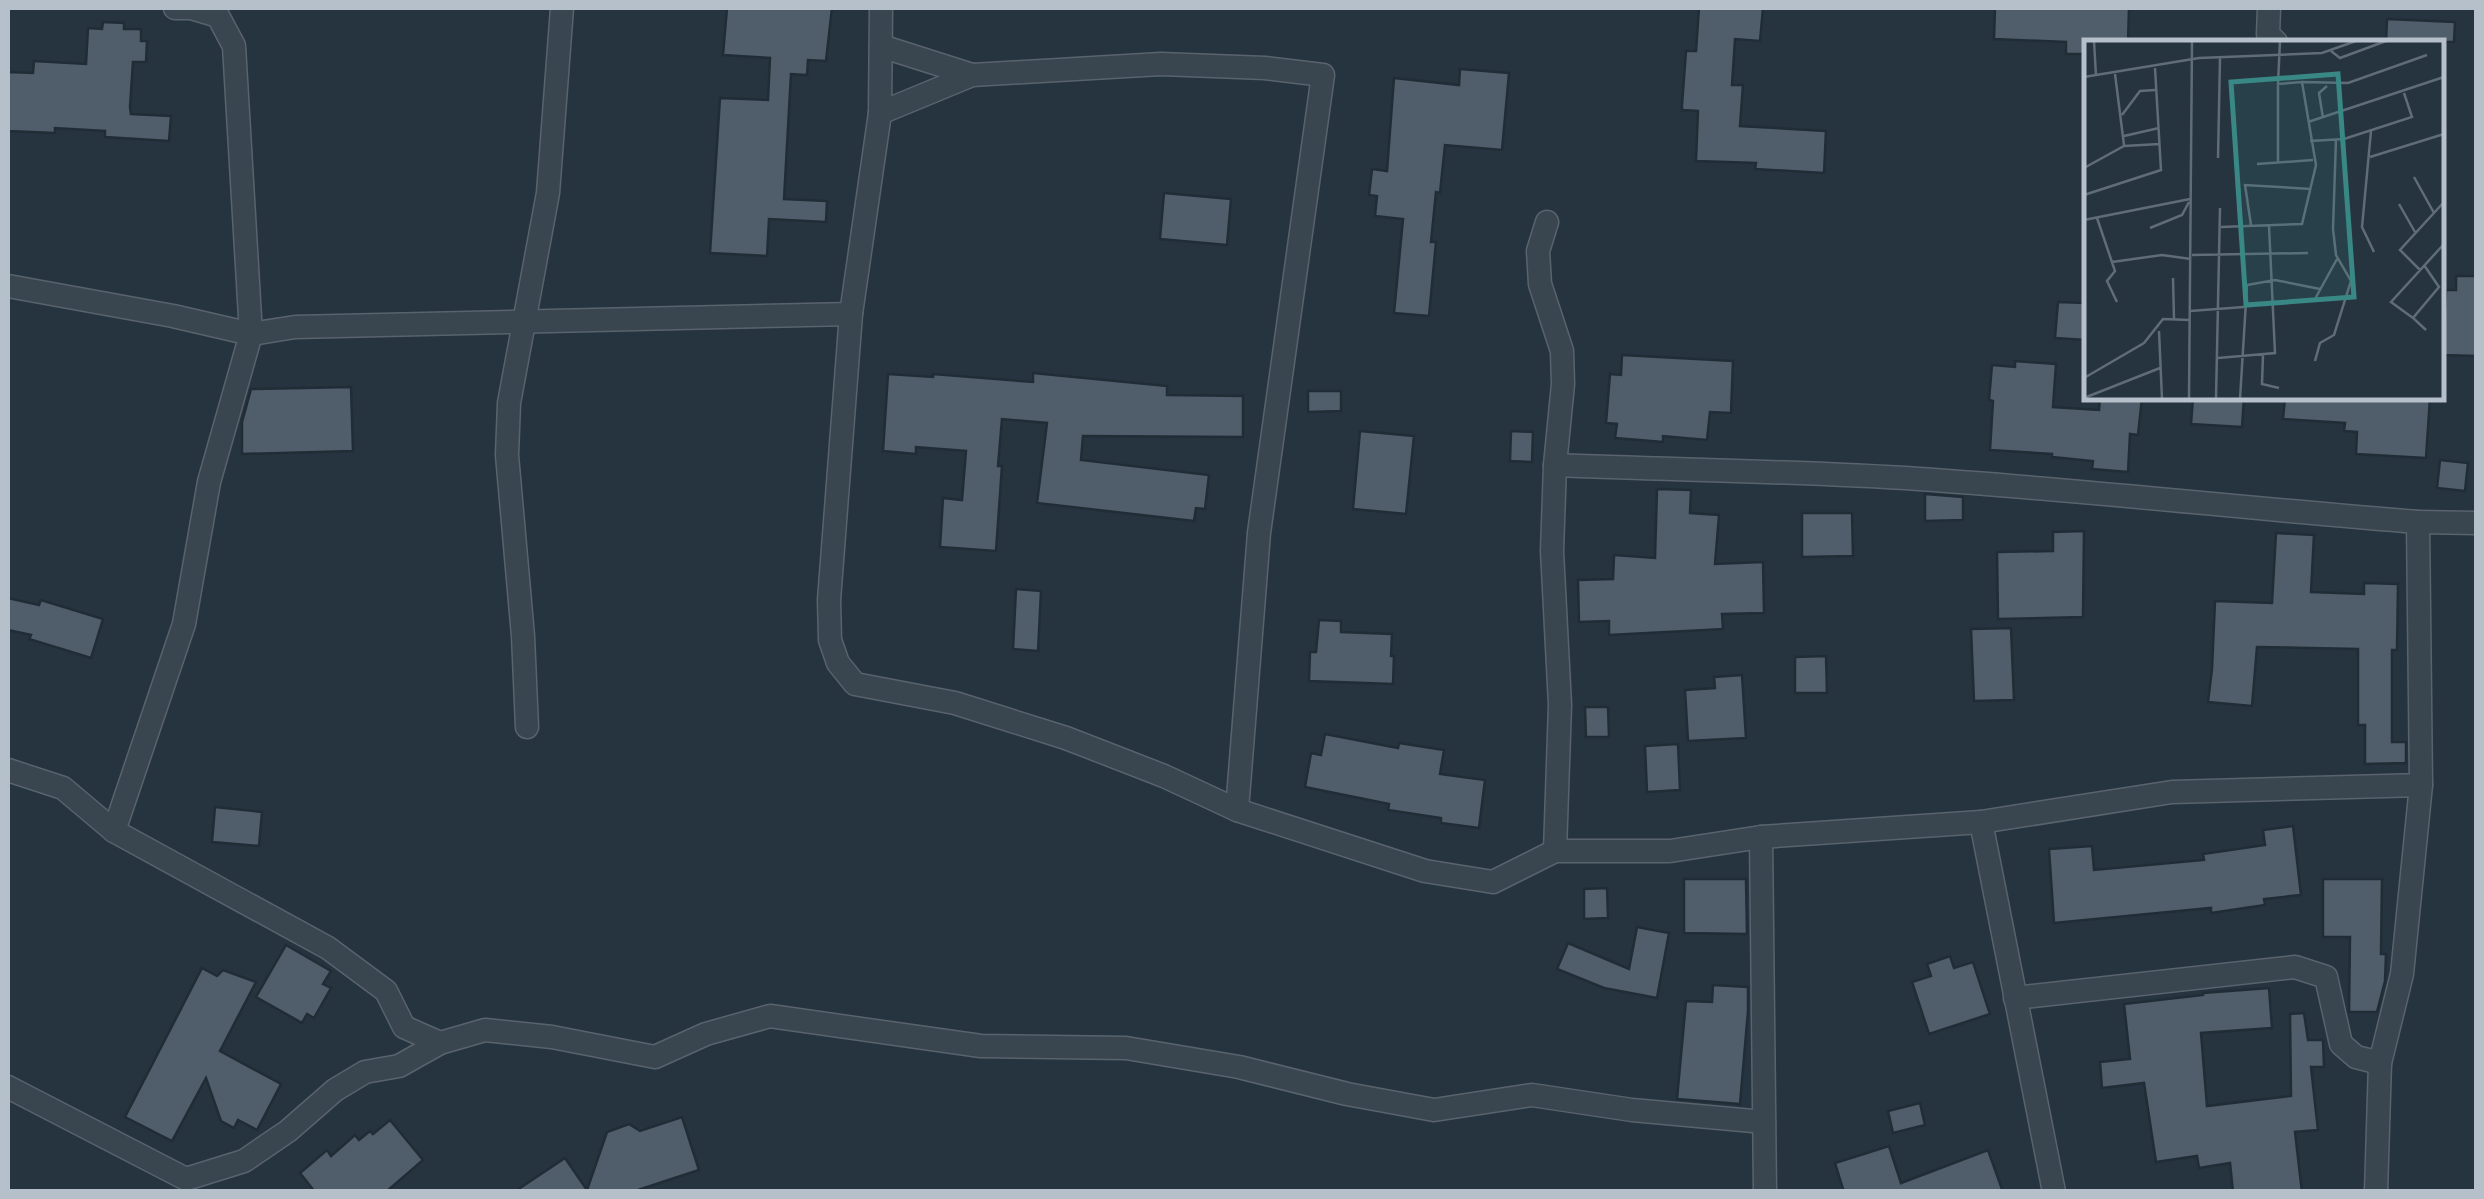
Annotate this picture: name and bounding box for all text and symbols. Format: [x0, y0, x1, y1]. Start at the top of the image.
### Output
inset map [2084, 40, 2444, 400]

